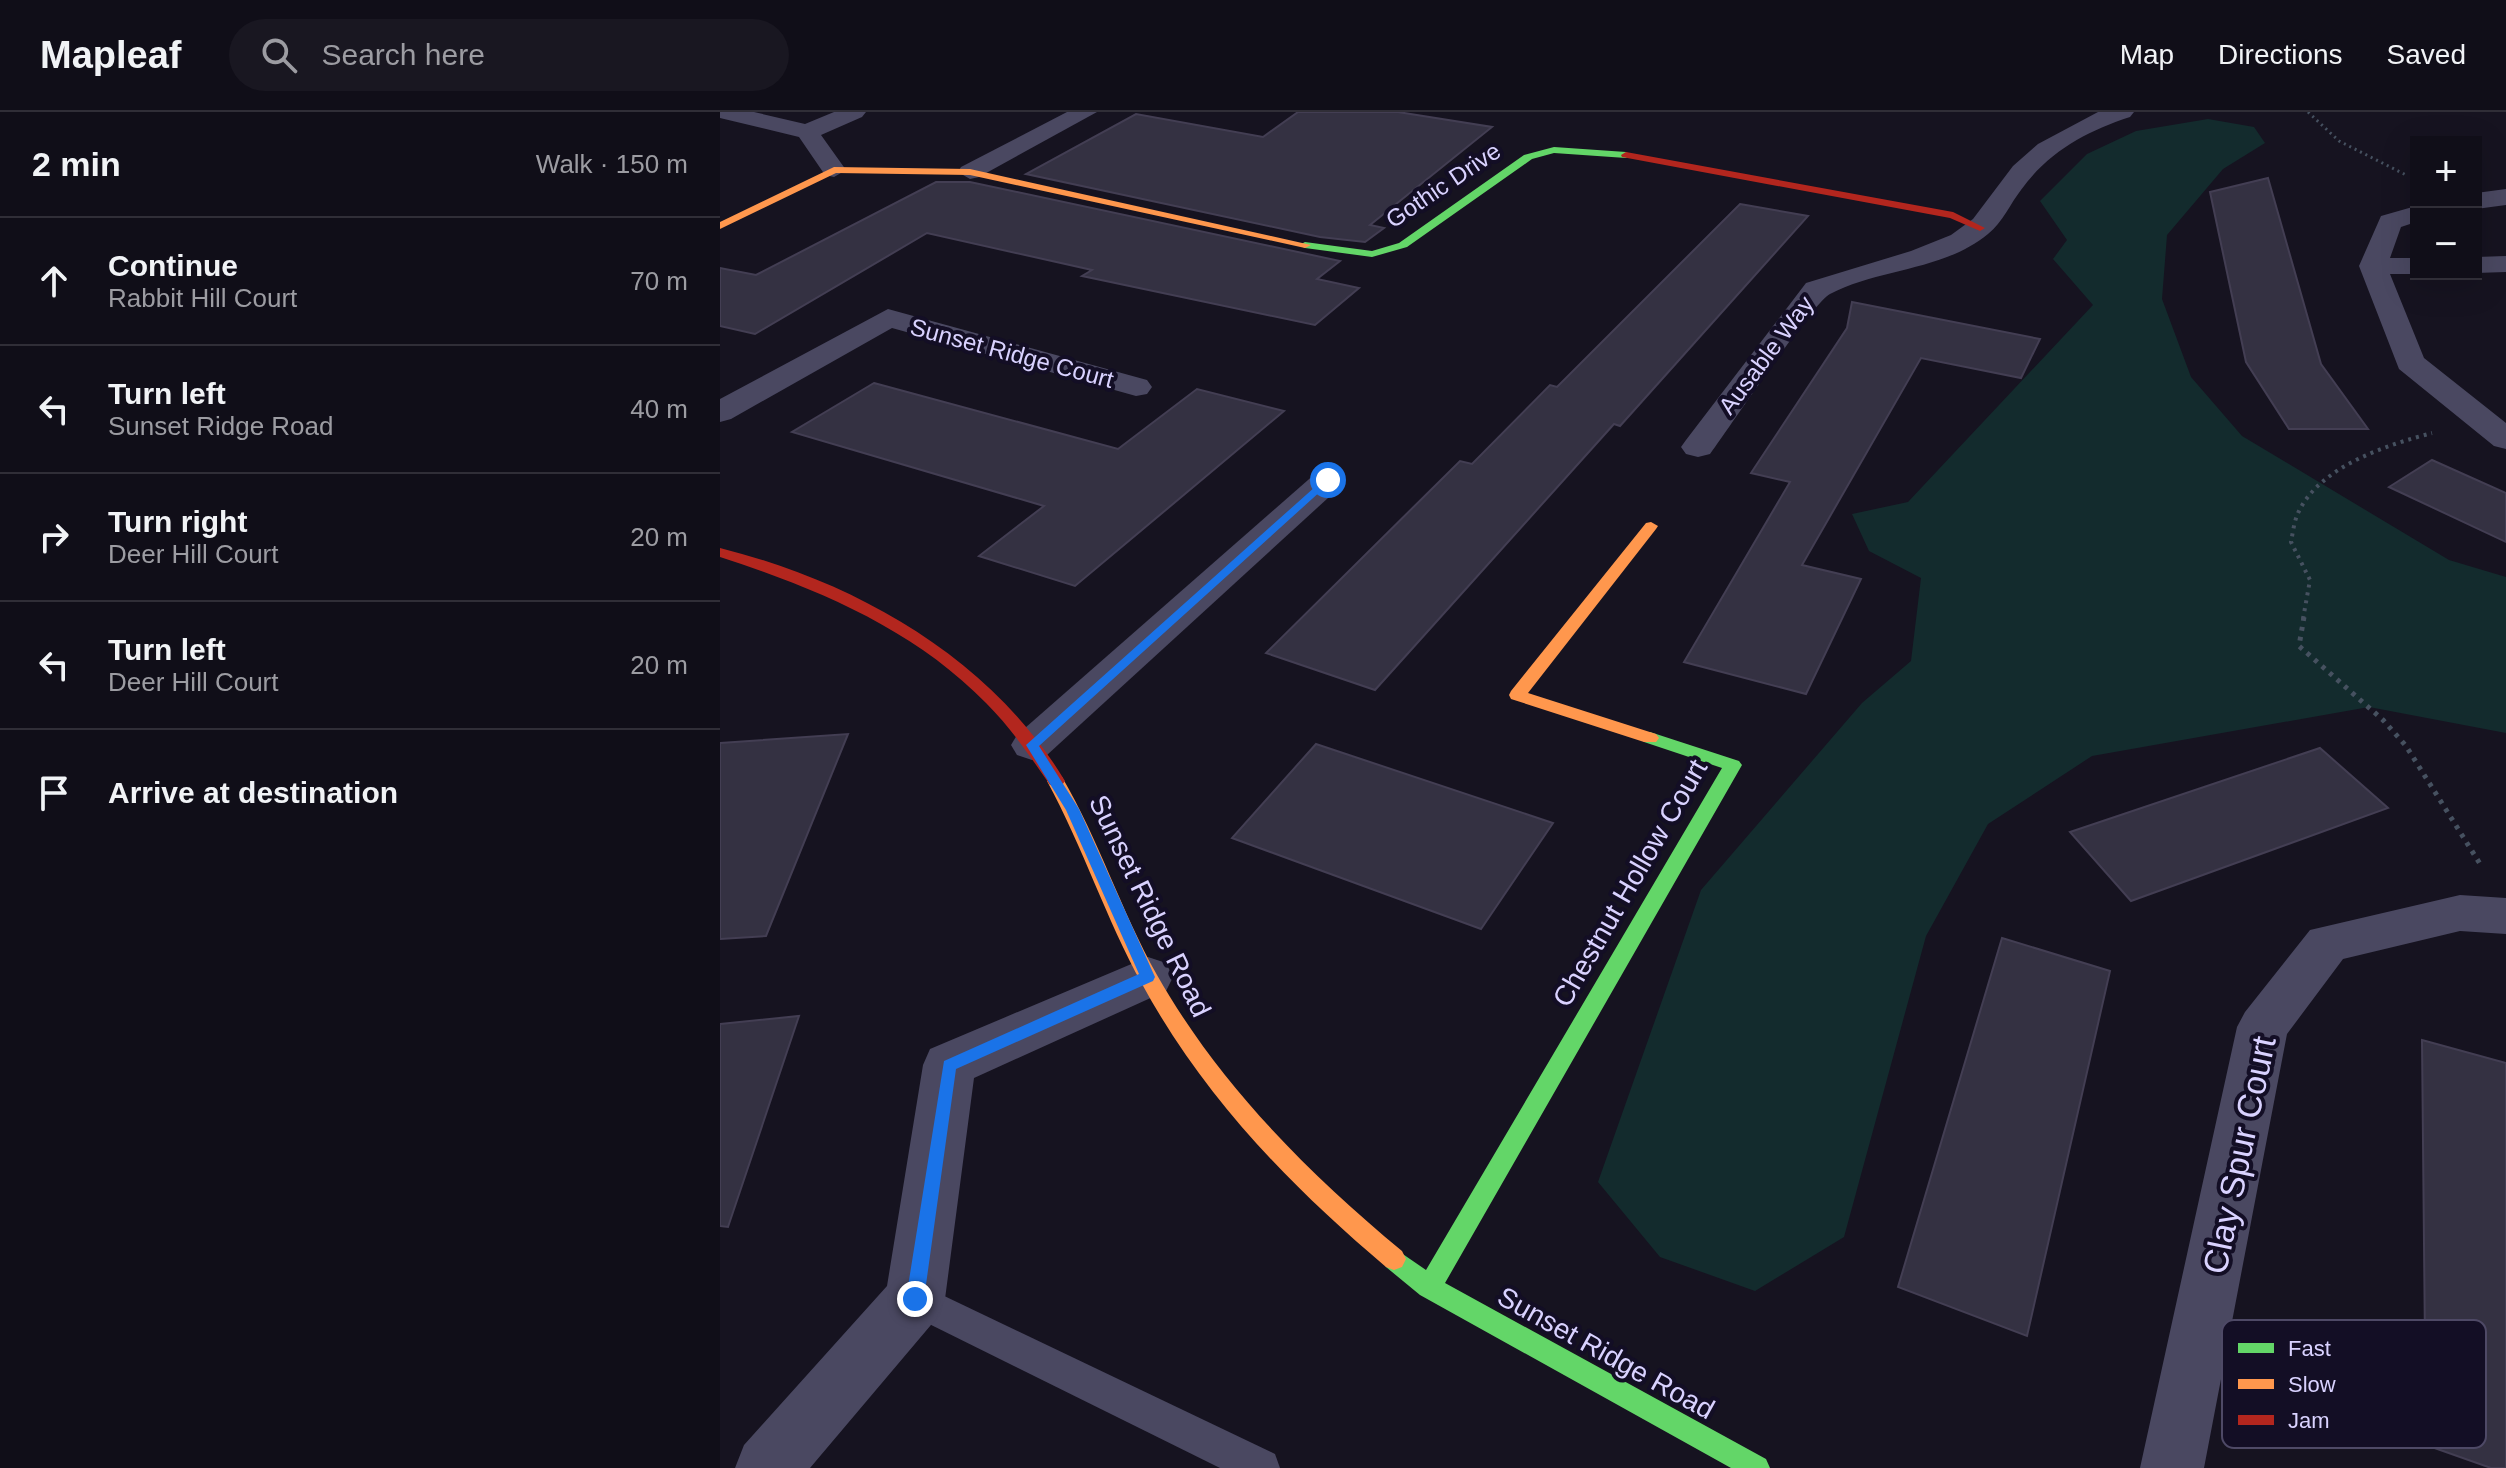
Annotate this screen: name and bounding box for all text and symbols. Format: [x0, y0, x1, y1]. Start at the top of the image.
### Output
search box [229, 19, 789, 91]
icon: search [257, 33, 301, 77]
text: Mapleaf [40, 34, 181, 76]
text: Search here [321, 38, 485, 71]
text: Map [2120, 39, 2174, 70]
text: Directions [2218, 39, 2343, 70]
text: Saved [2387, 39, 2466, 70]
map controls [2410, 136, 2482, 280]
button: + [2410, 136, 2482, 208]
street label: Gothic Drive [1381, 137, 1505, 233]
text: 2 min [32, 145, 121, 183]
text: Walk · 150 m [536, 149, 688, 179]
button: − [2410, 208, 2482, 280]
text: Continue [108, 249, 238, 282]
icon: ahead [32, 259, 76, 303]
text: 70 m [630, 266, 688, 296]
text: Rabbit Hill Court [108, 283, 297, 313]
street label: Ausable Way [1713, 291, 1819, 419]
street label: Sunset Ridge Court [907, 313, 1117, 393]
text: Turn left [108, 377, 226, 410]
icon: left [32, 387, 76, 431]
text: 40 m [630, 394, 688, 424]
text: Sunset Ridge Road [108, 411, 333, 441]
route start [1310, 462, 1346, 498]
text: Turn right [108, 505, 247, 538]
icon: right [32, 515, 76, 559]
text: 20 m [630, 522, 688, 552]
text: Deer Hill Court [108, 539, 279, 569]
text: Turn left [108, 633, 226, 666]
icon: left [32, 643, 76, 687]
text: 20 m [630, 650, 688, 680]
text: Deer Hill Court [108, 667, 279, 697]
street label: Chestnut Hollow Court [1547, 754, 1714, 1012]
icon: arrive [32, 771, 76, 815]
text: Arrive at destination [108, 776, 398, 809]
street label: Sunset Ridge Road [1083, 790, 1217, 1022]
street label: Clay Spur Court [2195, 1032, 2283, 1277]
route end [897, 1281, 933, 1317]
street label: Sunset Ridge Road [1492, 1281, 1720, 1425]
legend [2222, 1320, 2486, 1448]
text: Fast [2288, 1336, 2331, 1361]
text: Slow [2288, 1372, 2336, 1397]
text: Jam [2288, 1408, 2330, 1433]

